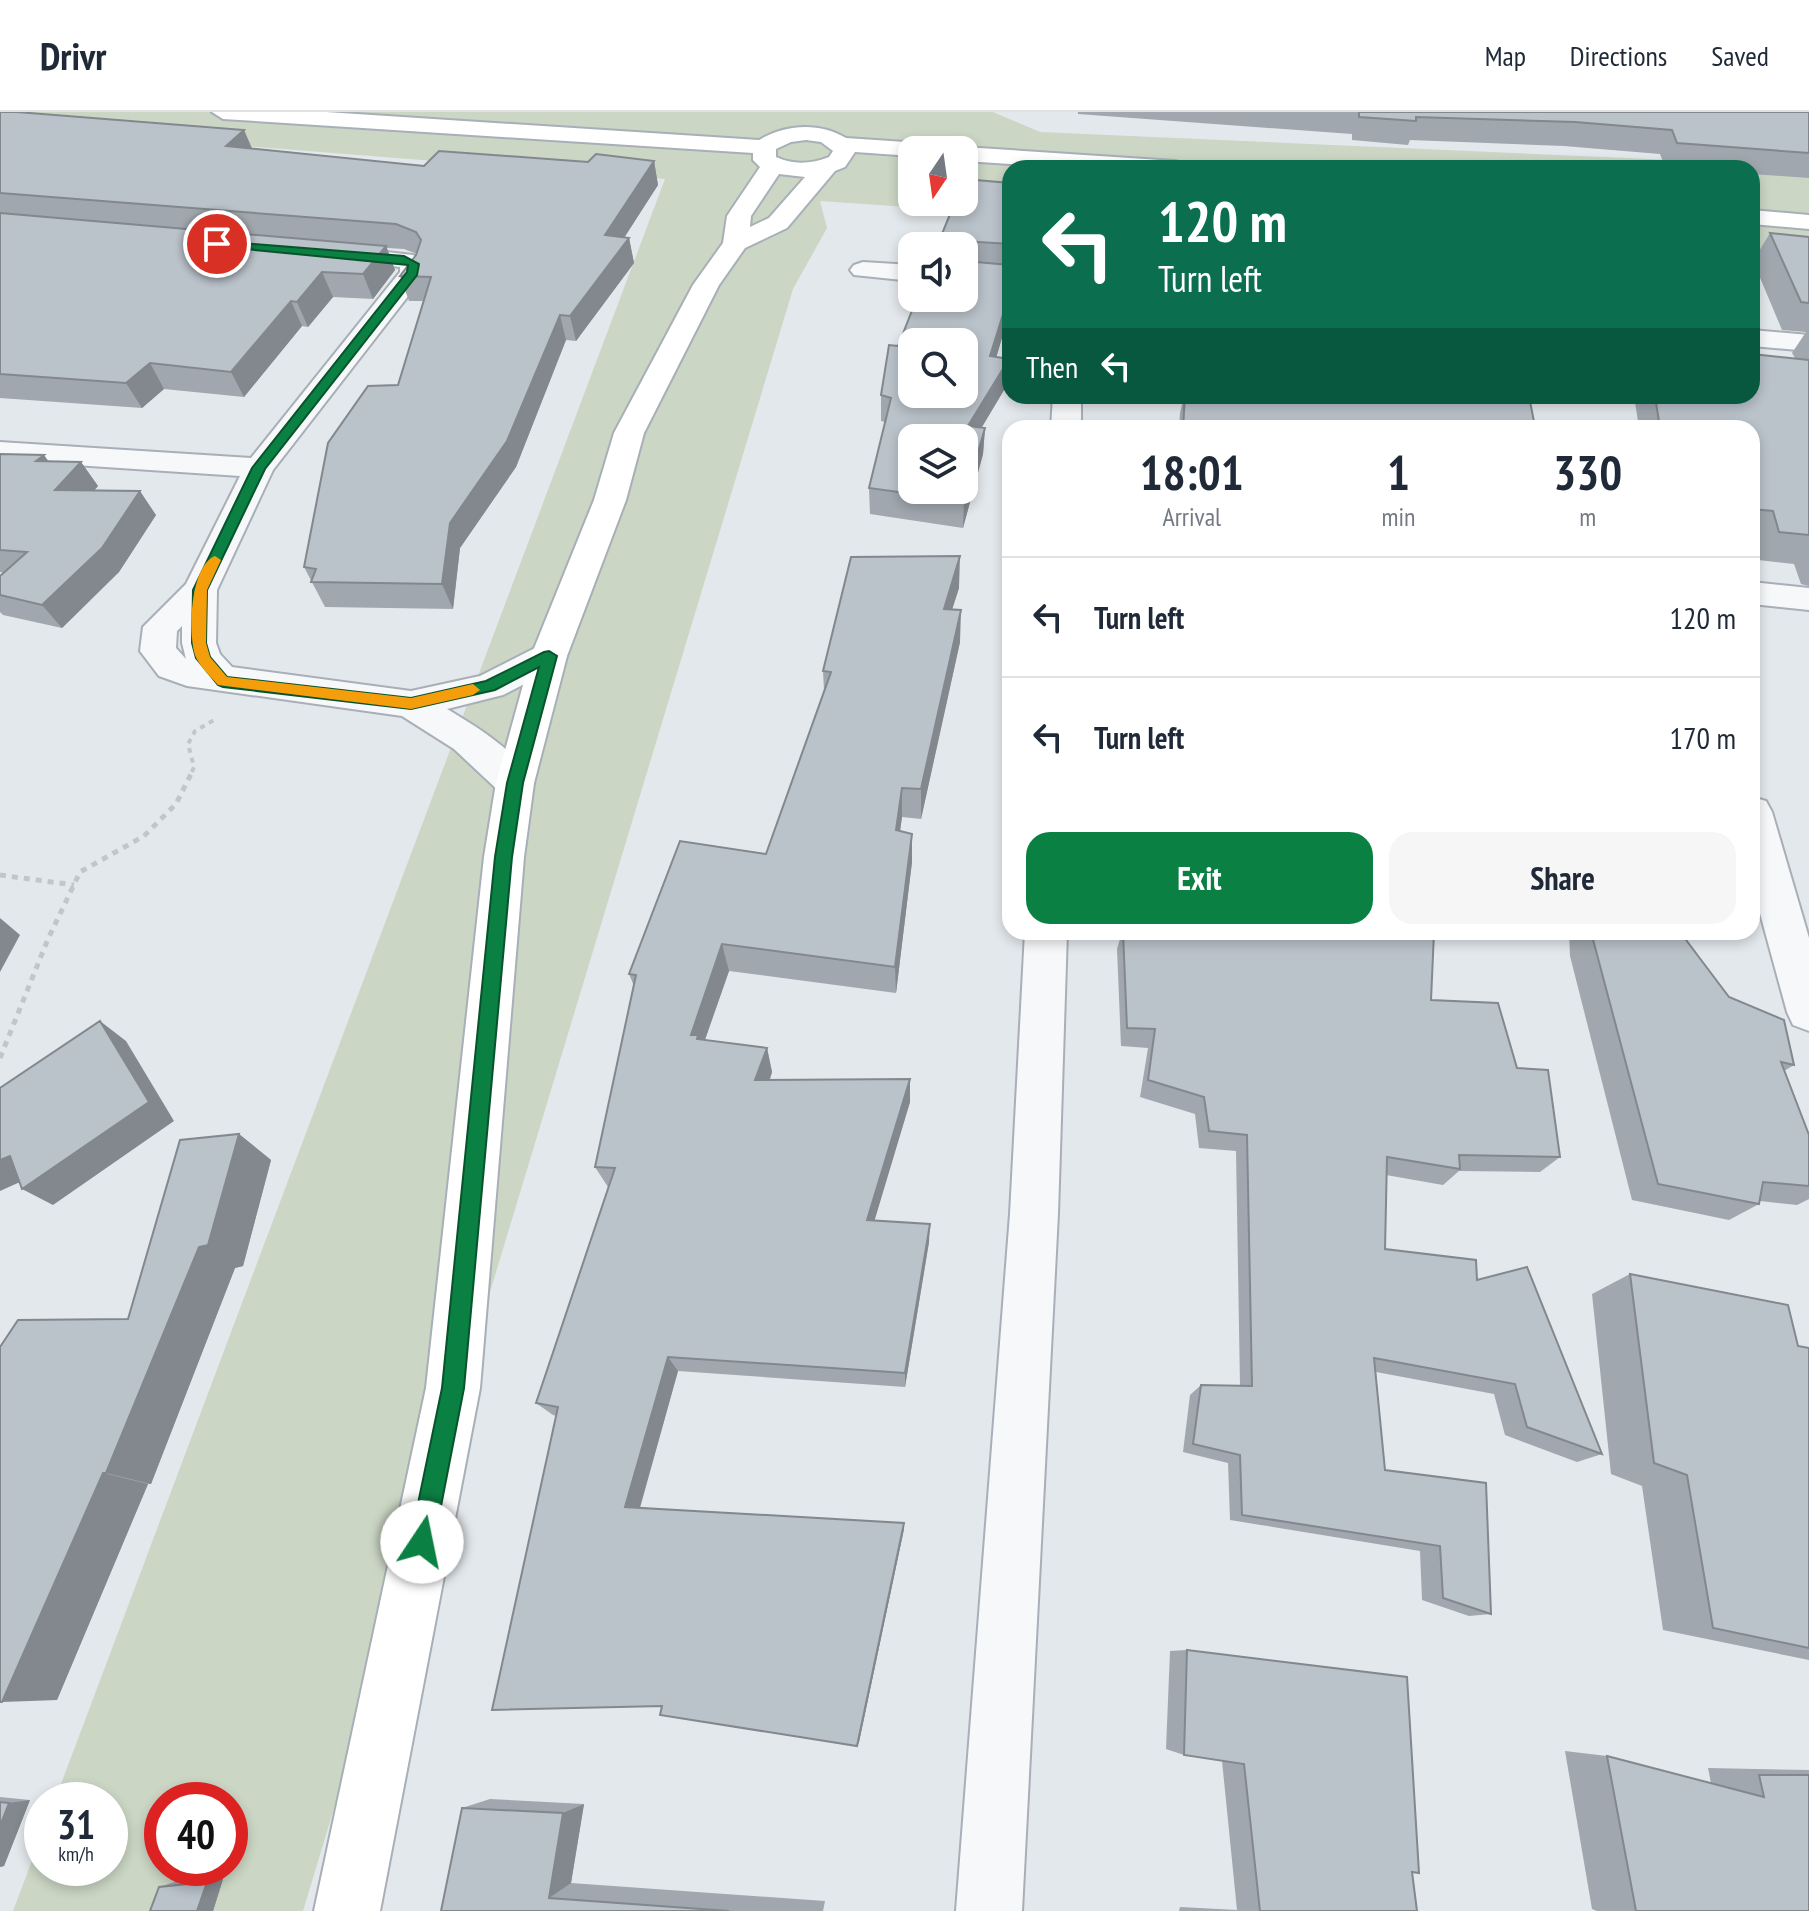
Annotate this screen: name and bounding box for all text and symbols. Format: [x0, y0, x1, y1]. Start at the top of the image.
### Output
text: Drivr [40, 31, 106, 80]
text: Map [1485, 37, 1526, 74]
text: Directions [1570, 37, 1667, 74]
text: Saved [1711, 37, 1769, 74]
north arrow [898, 136, 978, 216]
map controls [898, 136, 978, 504]
text: 120 m [1158, 185, 1287, 257]
icon: left [1026, 192, 1130, 296]
pin [183, 210, 251, 278]
icon: arrive [195, 222, 239, 266]
button: sound [898, 232, 978, 312]
text: Turn left [1158, 255, 1262, 302]
button: search [898, 328, 978, 408]
icon: left [1094, 344, 1138, 388]
text: Then [1026, 347, 1078, 386]
button: layers [898, 424, 978, 504]
text: 18:01 [1140, 441, 1244, 503]
text: 1 [1387, 441, 1410, 503]
text: 330 [1553, 441, 1622, 503]
text: Arrival [1162, 500, 1221, 533]
text: min [1381, 500, 1415, 533]
text: m [1579, 500, 1596, 533]
icon: left [1026, 595, 1070, 639]
text: Turn left [1094, 598, 1184, 637]
text: 120 m [1670, 598, 1736, 637]
icon: left [1026, 715, 1070, 759]
text: Turn left [1094, 718, 1184, 757]
text: 170 m [1670, 718, 1736, 757]
button: Exit [1026, 832, 1373, 924]
button: Share [1389, 832, 1736, 924]
position arrow [380, 1500, 464, 1584]
speed limit sign: 40 [144, 1782, 248, 1886]
text: 31 [57, 1798, 95, 1850]
text: km/h [58, 1841, 94, 1867]

